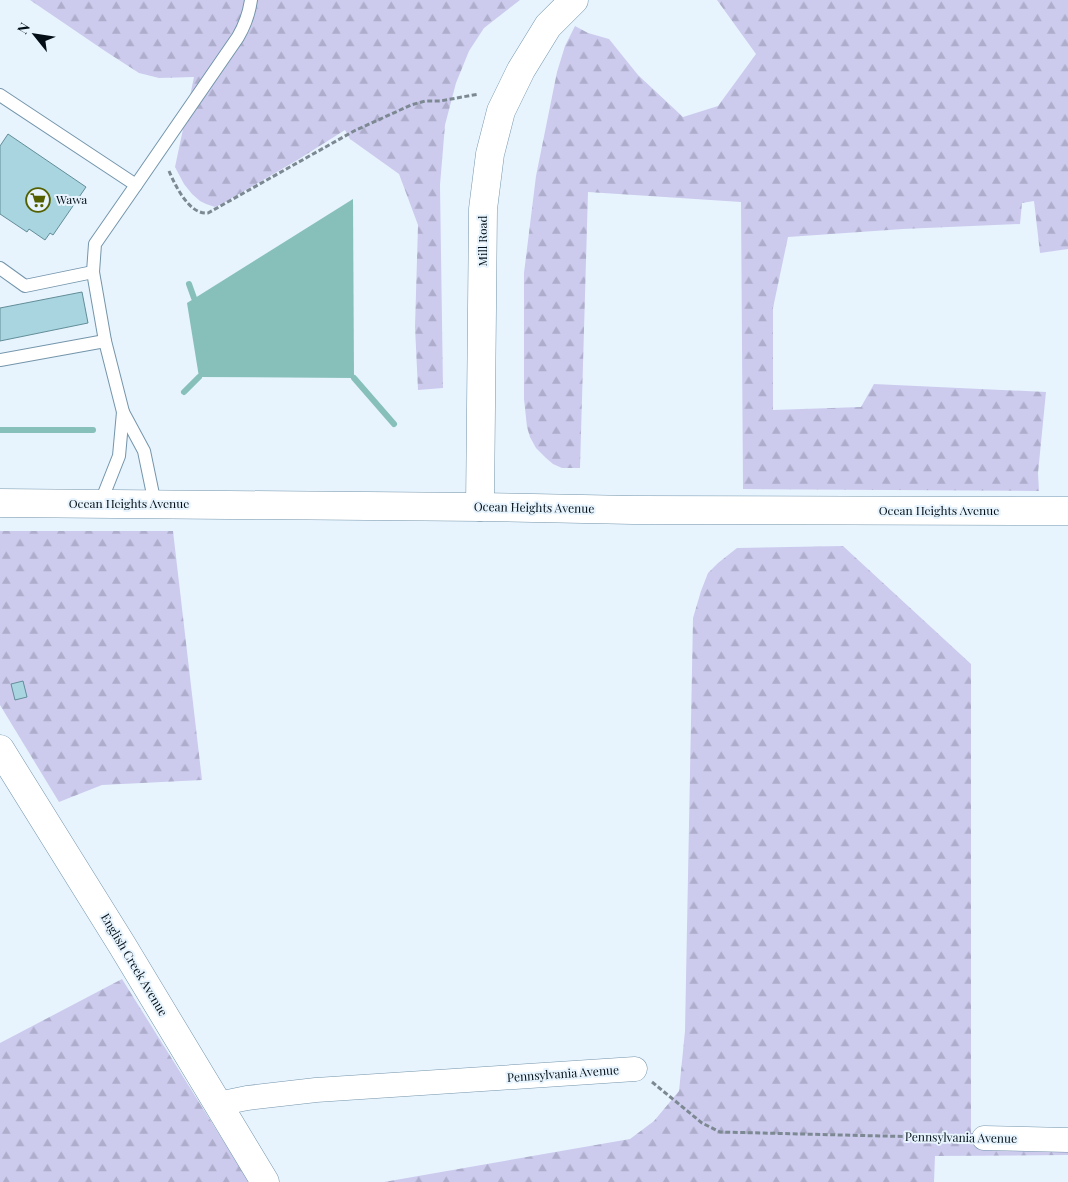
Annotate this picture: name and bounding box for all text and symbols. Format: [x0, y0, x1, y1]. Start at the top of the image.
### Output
north arrow [10, 10, 60, 60]
text: N [13, 19, 34, 37]
supermarket icon: Wawa [25, 187, 51, 213]
place label: Wawa [55, 191, 87, 207]
street label: Mill Road [474, 215, 490, 267]
street label: Ocean Heights Avenue [69, 495, 189, 511]
street label: Ocean Heights Avenue [474, 498, 594, 516]
street label: Ocean Heights Avenue [879, 502, 999, 518]
street label: English Creek Avenue [98, 910, 172, 1019]
street label: Pennsylvania Avenue [506, 1061, 619, 1085]
street label: Pennsylvania Avenue [905, 1128, 1017, 1146]

